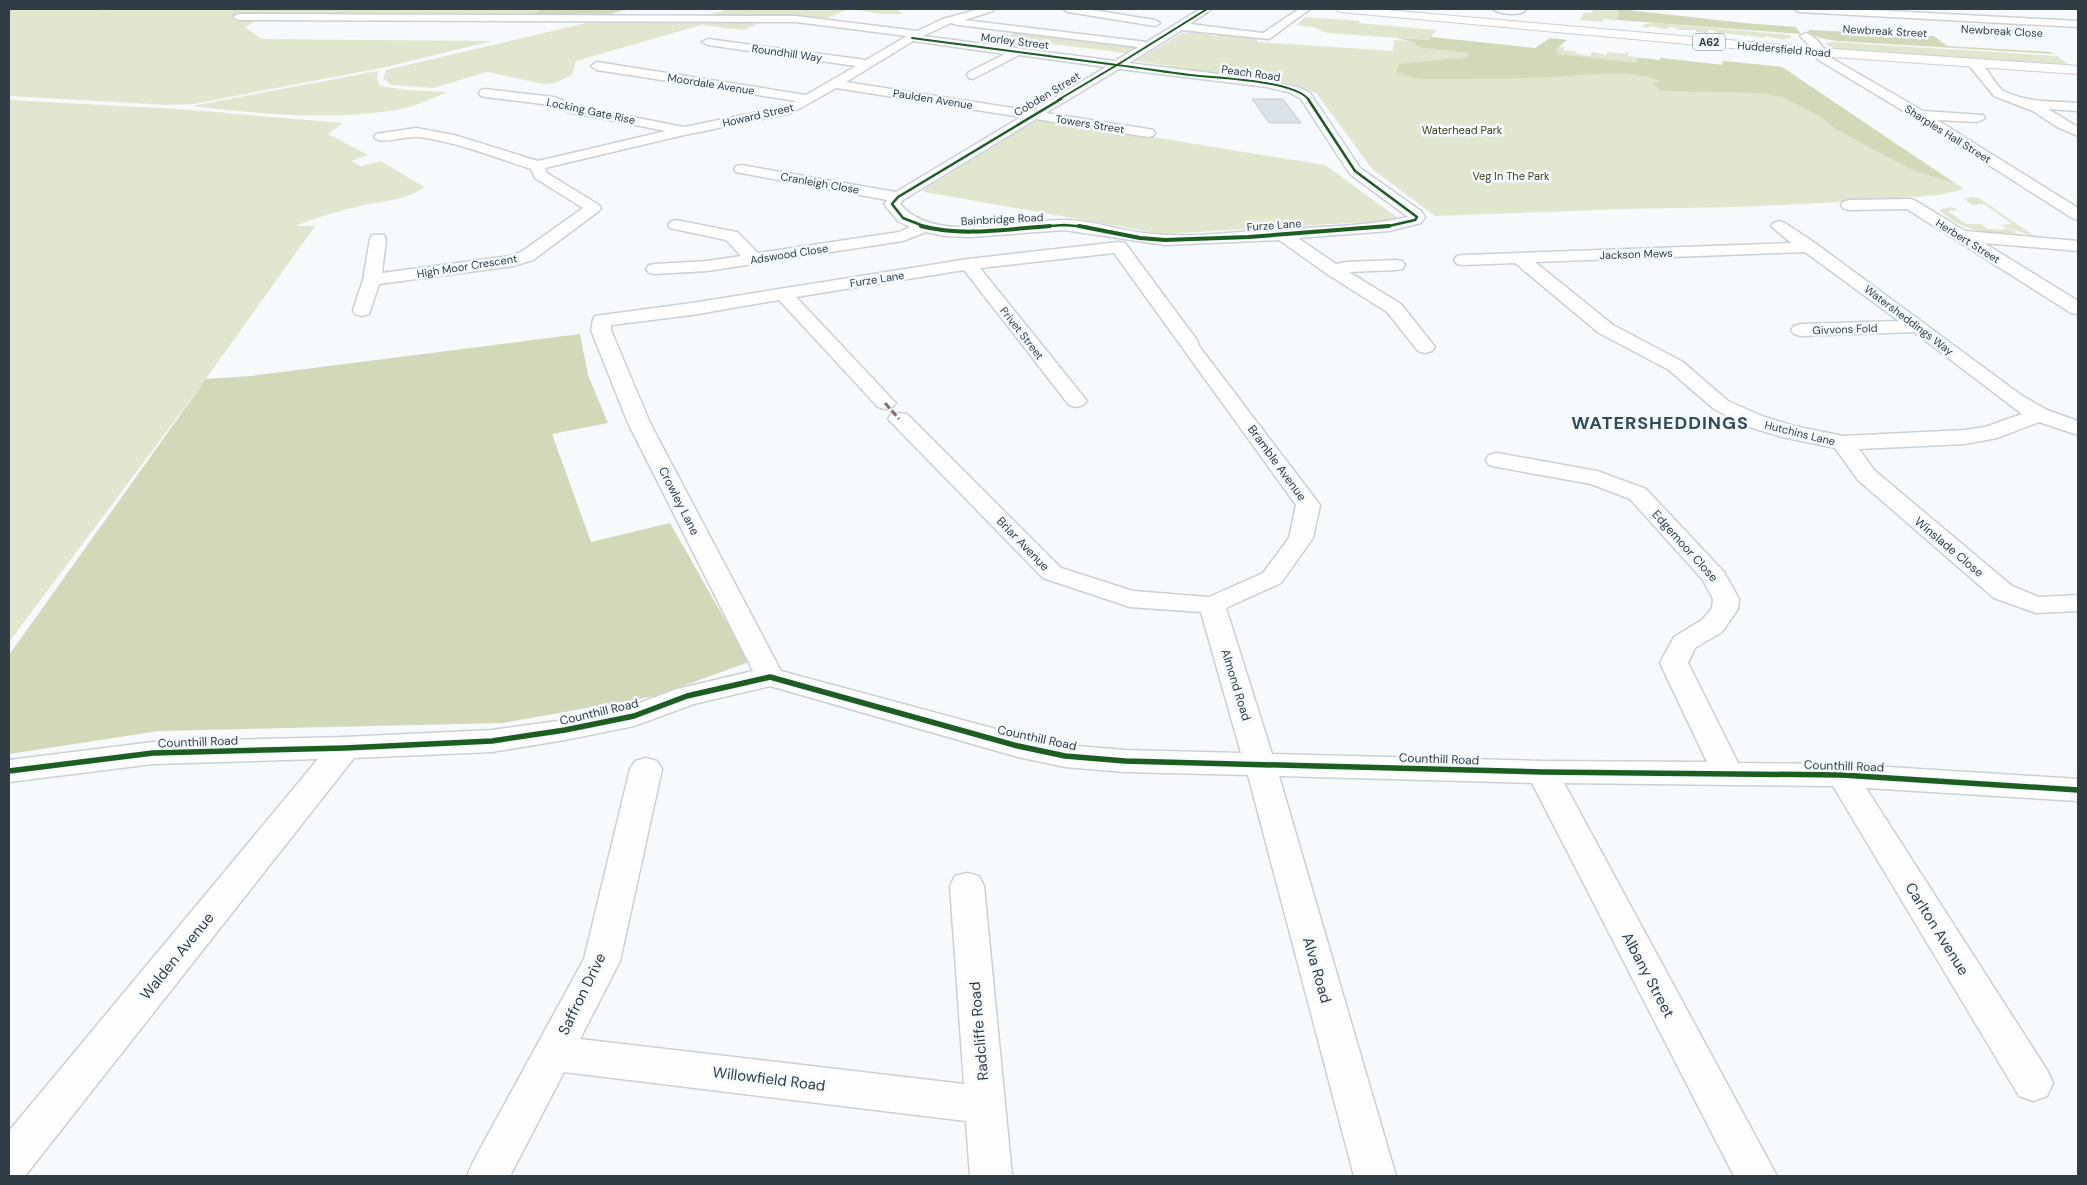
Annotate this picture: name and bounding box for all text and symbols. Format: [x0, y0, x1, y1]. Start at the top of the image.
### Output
street label: Newbreak Street [1842, 22, 1928, 40]
street label: Newbreak Close [1961, 22, 2043, 40]
street label: Morley Street [980, 30, 1050, 52]
road number: A62 [1693, 34, 1725, 51]
street label: Huddersfield Road [1737, 38, 1831, 60]
street label: Roundhill Way [751, 41, 823, 65]
street label: Peach Road [1221, 62, 1282, 84]
street label: Cobden Street [1011, 69, 1083, 119]
street label: Moordale Avenue [666, 70, 756, 98]
street label: Paulden Avenue [892, 86, 974, 112]
street label: Locking Gate Rise [545, 95, 637, 127]
street label: Howard Street [721, 100, 795, 130]
street label: Sharples Hall Street [1902, 102, 1994, 166]
street label: Towers Street [1055, 112, 1125, 136]
park label: Waterhead Park [1422, 123, 1503, 137]
street label: Cranleigh Close [780, 169, 860, 197]
park label: Veg In The Park [1472, 169, 1550, 183]
street label: Bainbridge Road [960, 210, 1044, 228]
street label: Furze Lane [1246, 216, 1302, 234]
street label: Herbert Street [1933, 216, 2003, 266]
street label: Adswood Close [749, 241, 829, 267]
street label: Jackson Mews [1599, 246, 1673, 262]
street label: High Moor Crescent [416, 251, 518, 281]
street label: Furze Lane [849, 268, 905, 290]
street label: Watersheddings Way [1862, 282, 1956, 358]
street label: Privet Street [997, 304, 1047, 362]
street label: Givvons Fold [1812, 321, 1878, 337]
district label: WATERSHEDDINGS [1571, 411, 1749, 435]
street label: Hutchins Lane [1763, 417, 1837, 449]
street label: Bramble Avenue [1244, 422, 1310, 504]
street label: Crowley Lane [655, 464, 703, 538]
street label: Edgemoor Close [1648, 507, 1722, 585]
street label: Briar Avenue [993, 513, 1053, 575]
street label: Winslade Close [1911, 513, 1987, 581]
street label: Almond Road [1218, 647, 1254, 723]
street label: Counthill Road [558, 695, 640, 729]
street label: Counthill Road [996, 722, 1078, 754]
street label: Counthill Road [158, 733, 238, 751]
street label: Counthill Road [1399, 750, 1479, 768]
street label: Counthill Road [1804, 757, 1884, 775]
street label: Carlton Avenue [1900, 879, 1974, 979]
street label: Walden Avenue [136, 908, 218, 1004]
street label: Albany Street [1617, 929, 1679, 1021]
street label: Alva Road [1298, 935, 1336, 1005]
street label: Saffron Drive [553, 949, 611, 1039]
street label: Radcliffe Road [965, 981, 993, 1081]
street label: Willowfield Road [711, 1062, 827, 1096]

